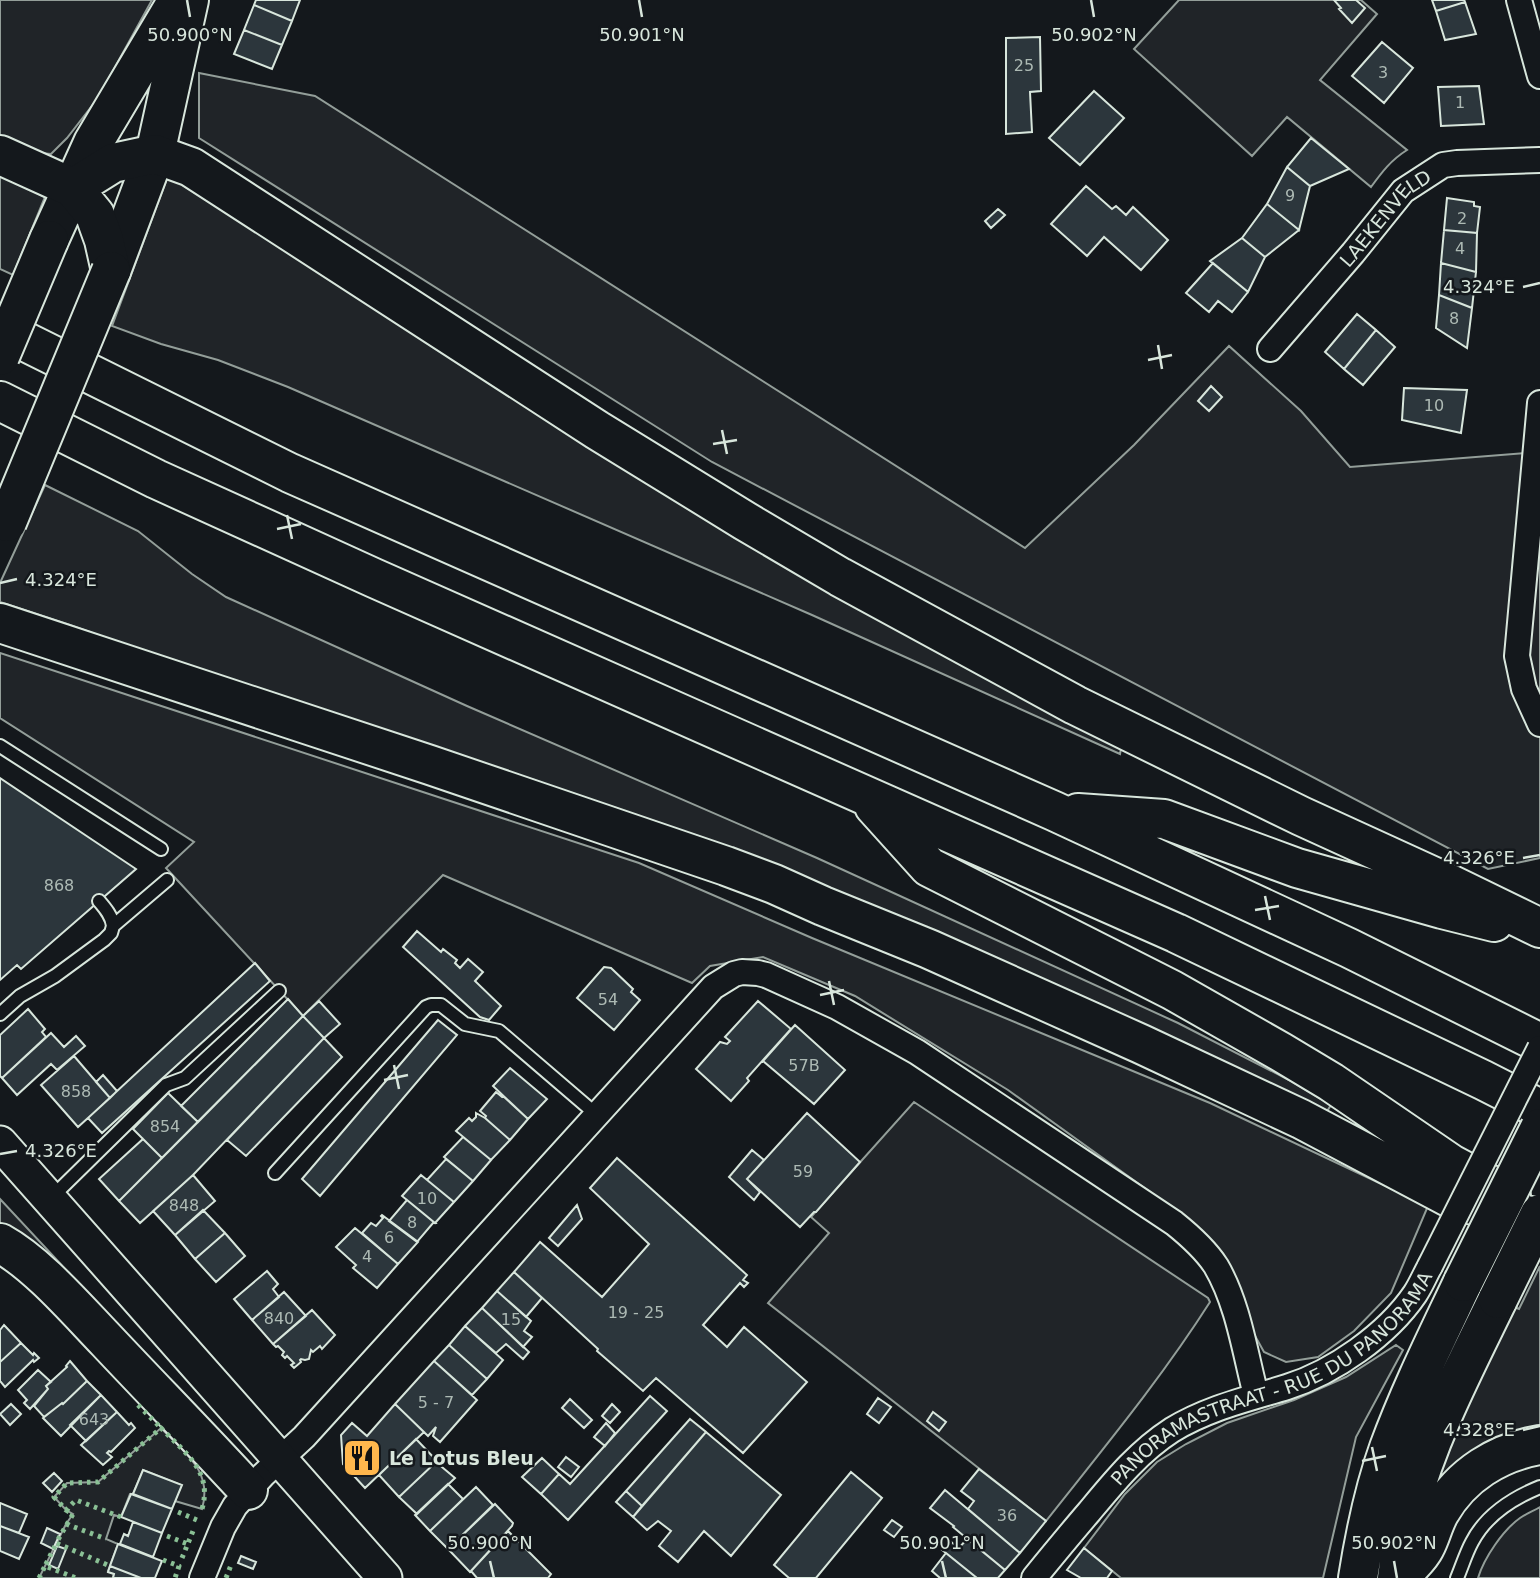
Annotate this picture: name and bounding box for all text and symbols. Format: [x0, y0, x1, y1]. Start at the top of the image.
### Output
text: 50.900°N [147, 24, 233, 45]
text: 50.901°N [599, 24, 685, 45]
text: 50.902°N [1051, 24, 1137, 45]
house number: 25 [1014, 56, 1034, 75]
house number: 3 [1378, 63, 1388, 82]
house number: 1 [1455, 93, 1465, 112]
street label: LAEKENVELD [1335, 165, 1435, 271]
house number: 9 [1285, 186, 1295, 205]
house number: 2 [1457, 209, 1467, 228]
house number: 4 [1455, 239, 1465, 258]
text: 4.324°E [1443, 276, 1515, 297]
house number: 8 [1449, 309, 1459, 328]
house number: 10 [1424, 396, 1444, 415]
text: 4.324°E [25, 569, 97, 590]
text: 4.326°E [1443, 847, 1515, 868]
house number: 868 [44, 876, 74, 895]
house number: 54 [598, 990, 618, 1009]
house number: 57B [788, 1056, 820, 1075]
house number: 858 [61, 1082, 91, 1101]
house number: 854 [150, 1117, 180, 1136]
text: 4.326°E [25, 1140, 97, 1161]
house number: 59 [793, 1162, 813, 1181]
house number: 10 [417, 1189, 437, 1208]
house number: 848 [169, 1196, 199, 1215]
house number: 8 [407, 1213, 417, 1232]
house number: 6 [384, 1228, 394, 1247]
house number: 4 [362, 1247, 372, 1266]
street label: PANORAMASTRAAT - RUE DU PANORAMA [1106, 1268, 1436, 1489]
house number: 19 - 25 [608, 1303, 664, 1322]
house number: 840 [264, 1309, 294, 1328]
house number: 15 [501, 1310, 521, 1329]
house number: 5 - 7 [418, 1393, 454, 1412]
house number: 643 [79, 1410, 109, 1429]
text: 4.328°E [1443, 1419, 1515, 1440]
restaurant icon: Le Lotus Bleu [341, 1437, 383, 1479]
place label: Le Lotus Bleu [389, 1447, 534, 1469]
house number: 36 [997, 1506, 1017, 1525]
text: 50.900°N [447, 1532, 533, 1553]
text: 50.901°N [899, 1532, 985, 1553]
text: 50.902°N [1351, 1532, 1437, 1553]

